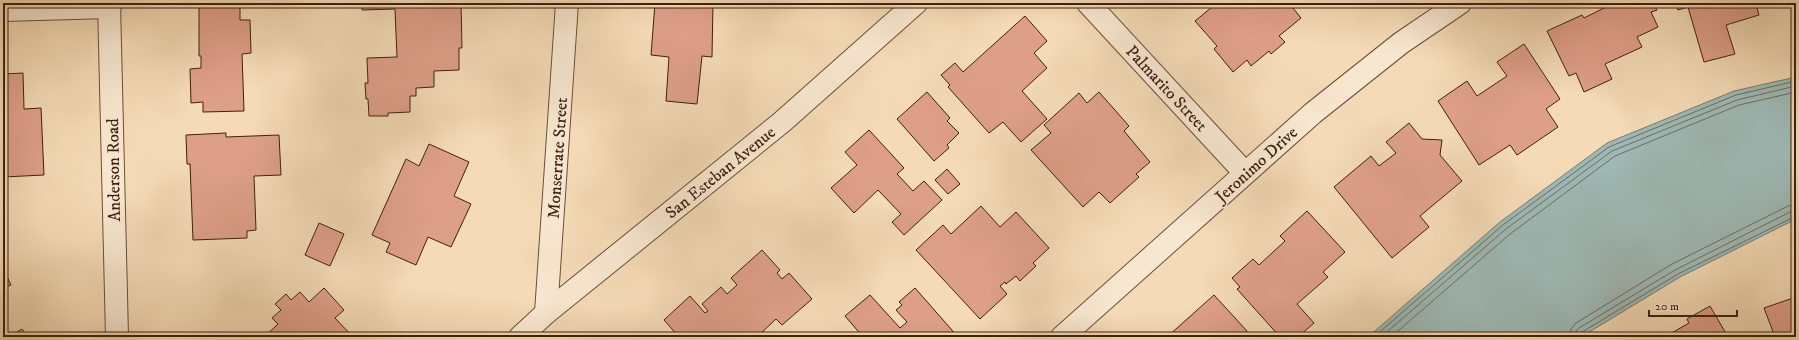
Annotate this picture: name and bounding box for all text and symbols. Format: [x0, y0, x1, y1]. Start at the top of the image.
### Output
street label: Palmarito Street [1121, 41, 1212, 137]
street label: Monserrate Street [543, 96, 573, 219]
street label: Anderson Road [102, 118, 126, 222]
street label: San Esteban Avenue [661, 122, 780, 224]
street label: Jeronimo Drive [1209, 122, 1303, 209]
scale bar [1649, 292, 1737, 318]
text: 20 m [1655, 299, 1679, 314]

